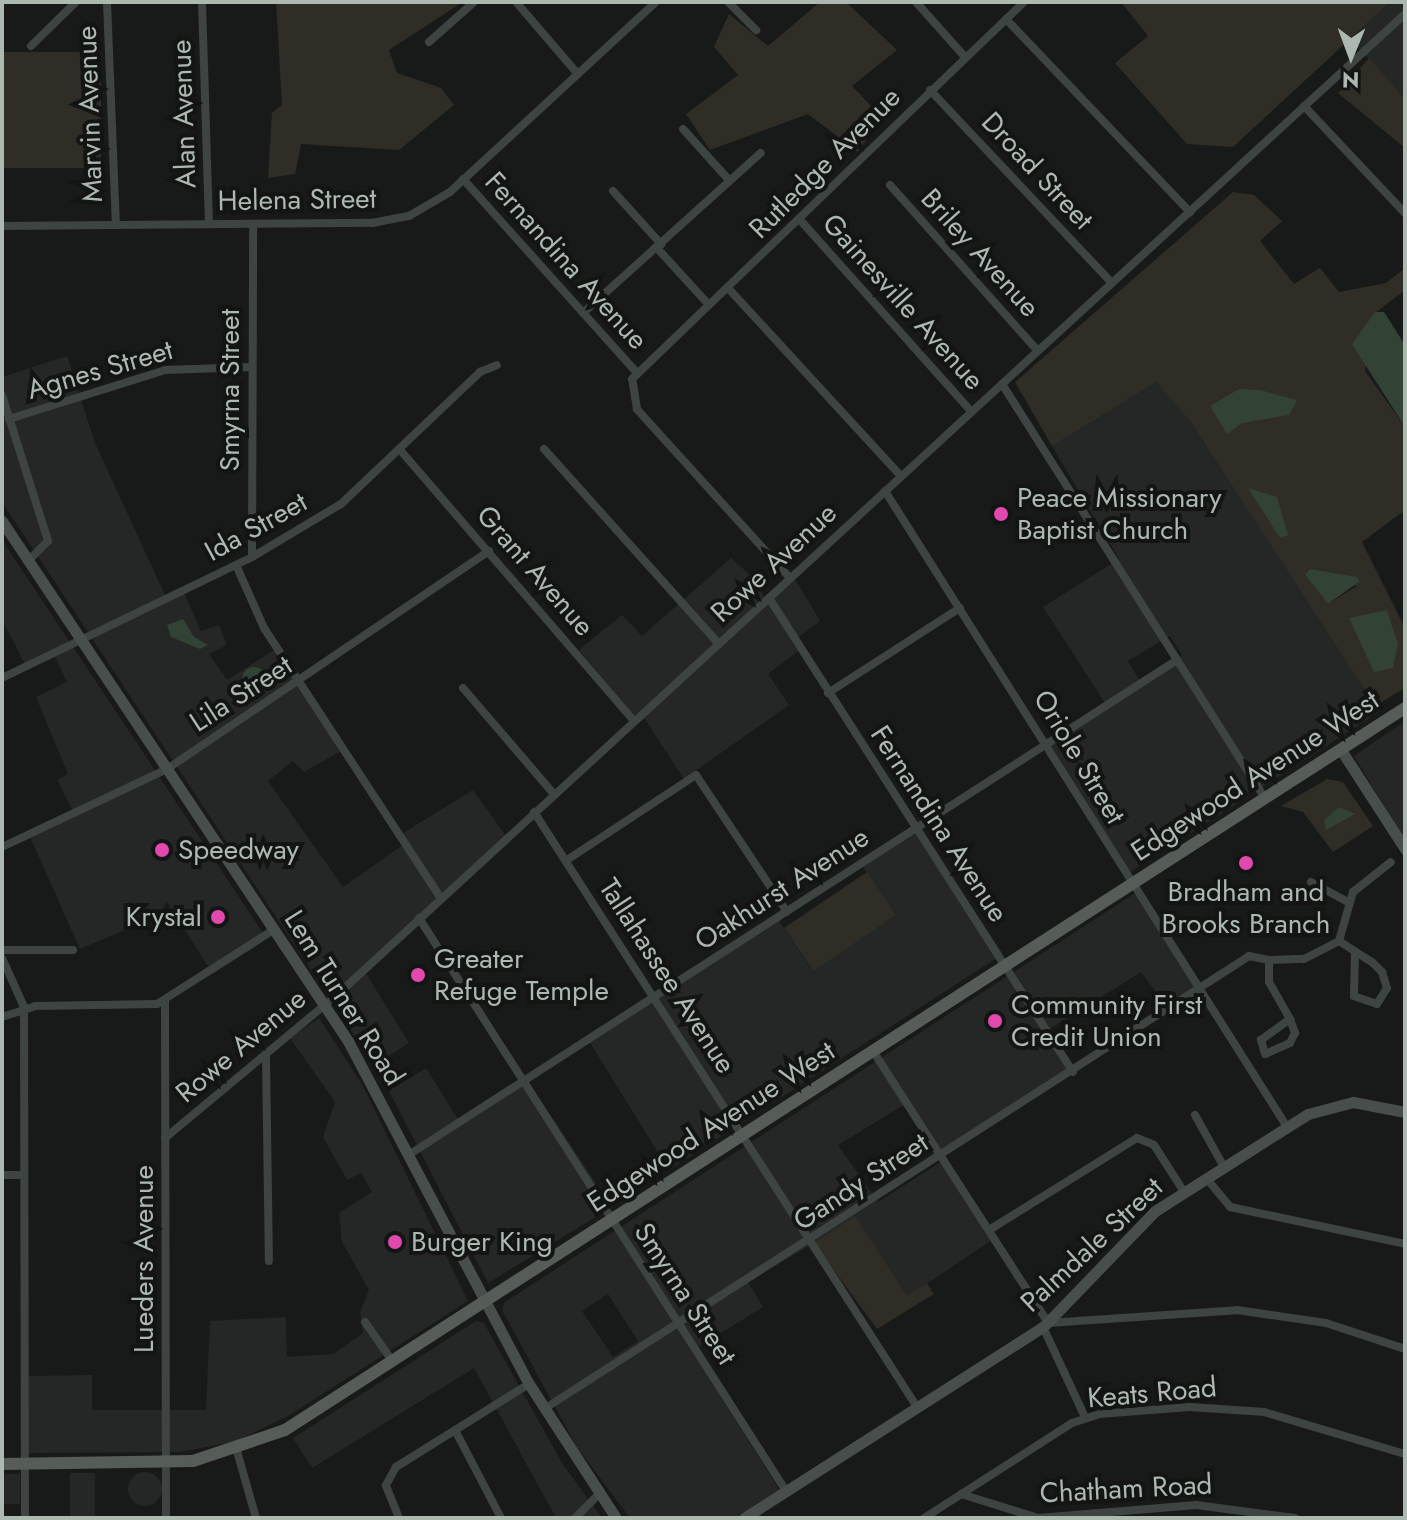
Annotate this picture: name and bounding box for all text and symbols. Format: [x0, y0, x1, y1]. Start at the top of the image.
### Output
north arrow [1311, 16, 1391, 96]
street label: Marvin Avenue [70, 25, 110, 203]
street label: Alan Avenue [165, 39, 203, 189]
text: N [1342, 64, 1360, 96]
street label: Rutledge Avenue [742, 80, 908, 246]
street label: Droad Street [974, 105, 1100, 237]
street label: Fernandina Avenue [478, 165, 654, 357]
street label: Helena Street [217, 182, 377, 218]
street label: Briley Avenue [914, 182, 1046, 324]
street label: Gainesville Avenue [815, 207, 991, 397]
street label: Smyrna Street [213, 309, 247, 471]
street label: Agnes Street [23, 333, 177, 407]
place label: Peace Missionary Baptist Church [1017, 481, 1222, 547]
street label: Ida Street [199, 485, 313, 569]
street label: Rowe Avenue [704, 496, 844, 630]
street label: Grant Avenue [469, 499, 601, 643]
marker: Peace Missionary Baptist Church [992, 505, 1010, 523]
street label: Lila Street [184, 649, 298, 739]
street label: Edgewood Avenue West [1125, 683, 1385, 869]
street label: Oriole Street [1026, 684, 1132, 830]
street label: Fernandina Avenue [863, 720, 1015, 928]
street label: Oakhurst Avenue [689, 820, 875, 958]
place label: Speedway [178, 833, 299, 867]
marker: Speedway [153, 841, 171, 859]
marker: Bradham and Brooks Branch [1237, 854, 1255, 872]
street label: Tallahassee Avenue [592, 872, 742, 1080]
place label: Bradham and Brooks Branch [1162, 875, 1330, 941]
place label: Krystal [126, 900, 202, 934]
street label: Lem Turner Road [277, 904, 411, 1092]
marker: Krystal [209, 908, 227, 926]
place label: Greater Refuge Temple [434, 942, 609, 1008]
marker: Greater Refuge Temple [409, 966, 427, 984]
street label: Rowe Avenue [169, 982, 313, 1110]
place label: Community First Credit Union [1011, 988, 1202, 1054]
marker: Community First Credit Union [986, 1012, 1004, 1030]
street label: Edgewood Avenue West [581, 1034, 841, 1220]
street label: Gandy Street [788, 1126, 934, 1238]
street label: Lueders Avenue [127, 1165, 161, 1353]
street label: Palmdale Street [1014, 1171, 1170, 1319]
street label: Smyrna Street [627, 1217, 743, 1371]
place label: Burger King [411, 1225, 553, 1259]
marker: Burger King [386, 1233, 404, 1251]
street label: Keats Road [1086, 1371, 1218, 1415]
street label: Chatham Road [1039, 1468, 1213, 1510]

